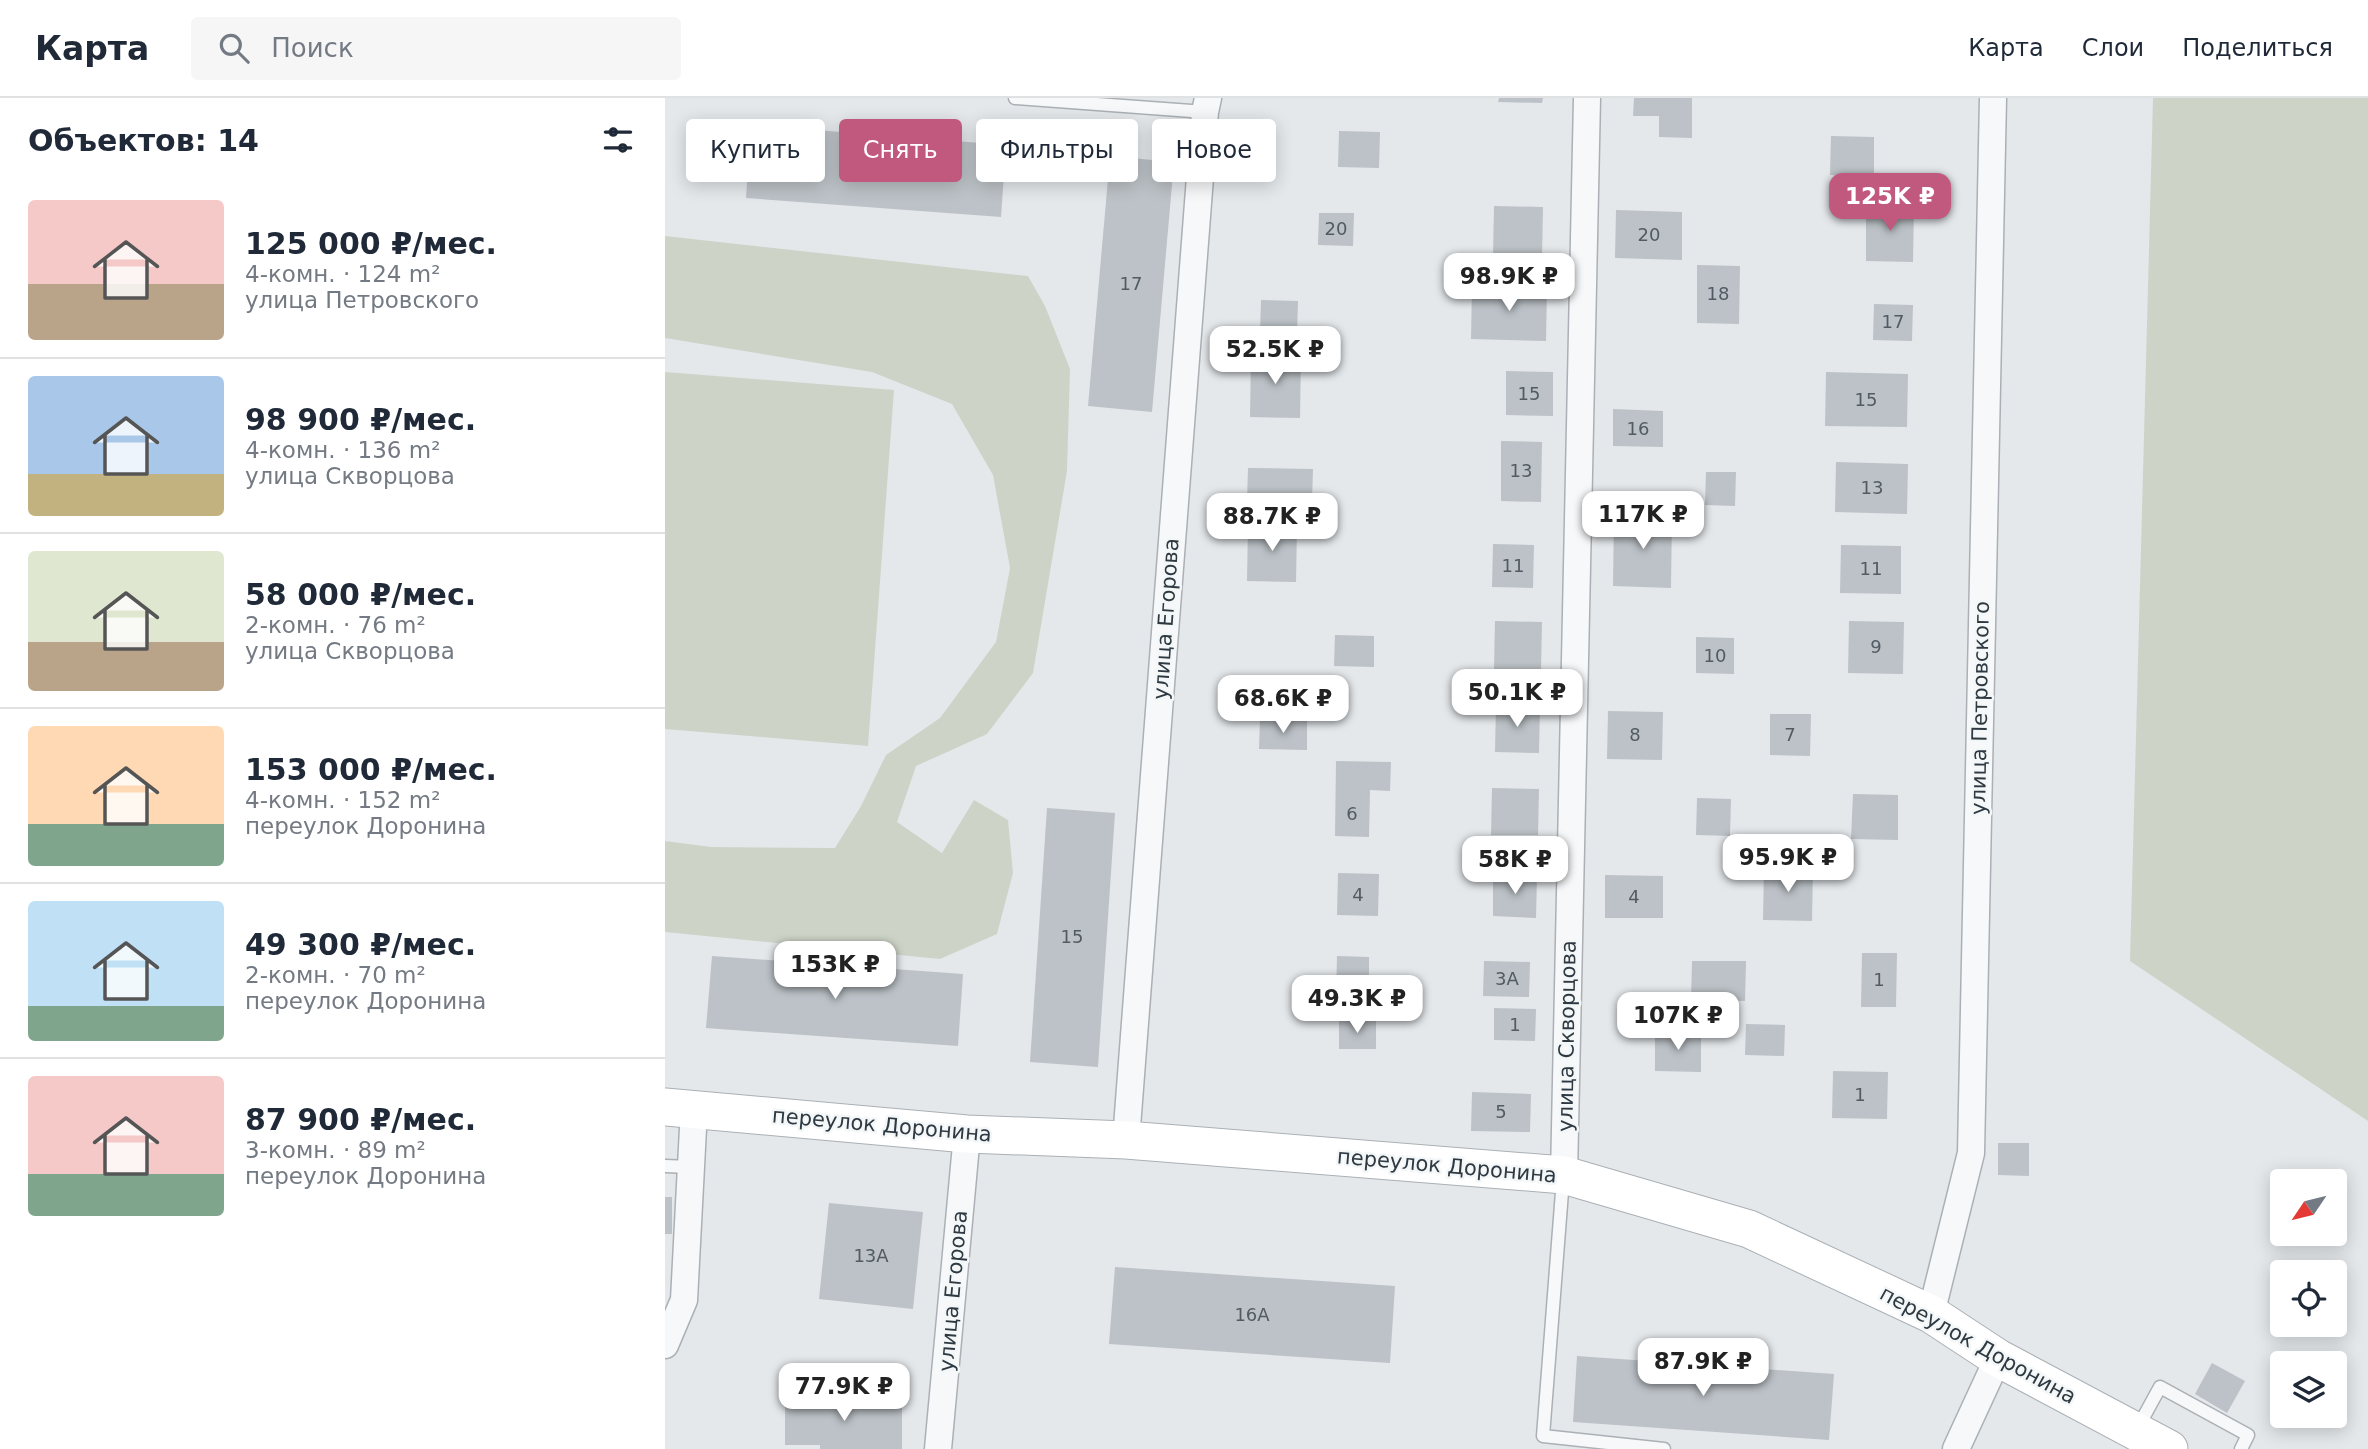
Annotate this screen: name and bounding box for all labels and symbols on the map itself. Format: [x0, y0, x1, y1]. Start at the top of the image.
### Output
pin: 125K ₽ [1833, 174, 1947, 233]
house number: 20 [1325, 218, 1347, 239]
house number: 20 [1638, 224, 1660, 245]
pin: 98.9K ₽ [1444, 254, 1574, 313]
house number: 17 [1120, 273, 1142, 294]
house number: 18 [1707, 283, 1729, 304]
house number: 17 [1882, 311, 1904, 332]
pin: 52.5K ₽ [1210, 327, 1340, 386]
house number: 15 [1518, 383, 1540, 404]
house number: 15 [1855, 389, 1877, 410]
house number: 16 [1627, 418, 1649, 439]
house number: 13 [1510, 460, 1532, 481]
house number: 13 [1861, 477, 1883, 498]
pin: 117K ₽ [1586, 491, 1700, 551]
pin: 88.7K ₽ [1207, 494, 1337, 553]
street label: улица Егорова [1148, 537, 1184, 701]
house number: 11 [1502, 555, 1524, 576]
house number: 11 [1860, 558, 1882, 579]
street label: улица Петровского [1966, 601, 1994, 815]
house number: 9 [1870, 636, 1882, 657]
house number: 10 [1704, 645, 1726, 666]
pin: 50.1K ₽ [1452, 670, 1582, 729]
pin: 68.6K ₽ [1218, 676, 1348, 735]
house number: 8 [1629, 724, 1641, 745]
house number: 7 [1784, 724, 1796, 745]
house number: 6 [1346, 803, 1358, 824]
pin: 95.9K ₽ [1723, 834, 1853, 894]
pin: 58K ₽ [1466, 836, 1564, 896]
house number: 4 [1352, 884, 1364, 905]
house number: 4 [1628, 886, 1640, 907]
house number: 15 [1061, 926, 1083, 947]
street label: улица Скворцова [1553, 940, 1581, 1132]
pin: 153K ₽ [778, 942, 892, 1001]
house number: 3А [1495, 968, 1520, 989]
house number: 1 [1873, 969, 1885, 990]
pin: 49.3K ₽ [1292, 976, 1422, 1035]
pin: 107K ₽ [1621, 992, 1735, 1052]
house number: 1 [1509, 1014, 1521, 1035]
house number: 1 [1854, 1084, 1866, 1105]
house number: 5 [1495, 1101, 1507, 1122]
street label: переулок Доронина [771, 1103, 993, 1147]
street label: переулок Доронина [1336, 1144, 1558, 1188]
north arrow [2270, 1169, 2347, 1246]
street label: улица Егорова [934, 1209, 972, 1373]
house number: 13А [853, 1245, 889, 1266]
street label: переулок Доронина [1876, 1281, 2080, 1409]
house number: 16А [1234, 1304, 1270, 1325]
pin: 87.9K ₽ [1638, 1338, 1768, 1398]
pin: 77.9K ₽ [779, 1364, 909, 1423]

